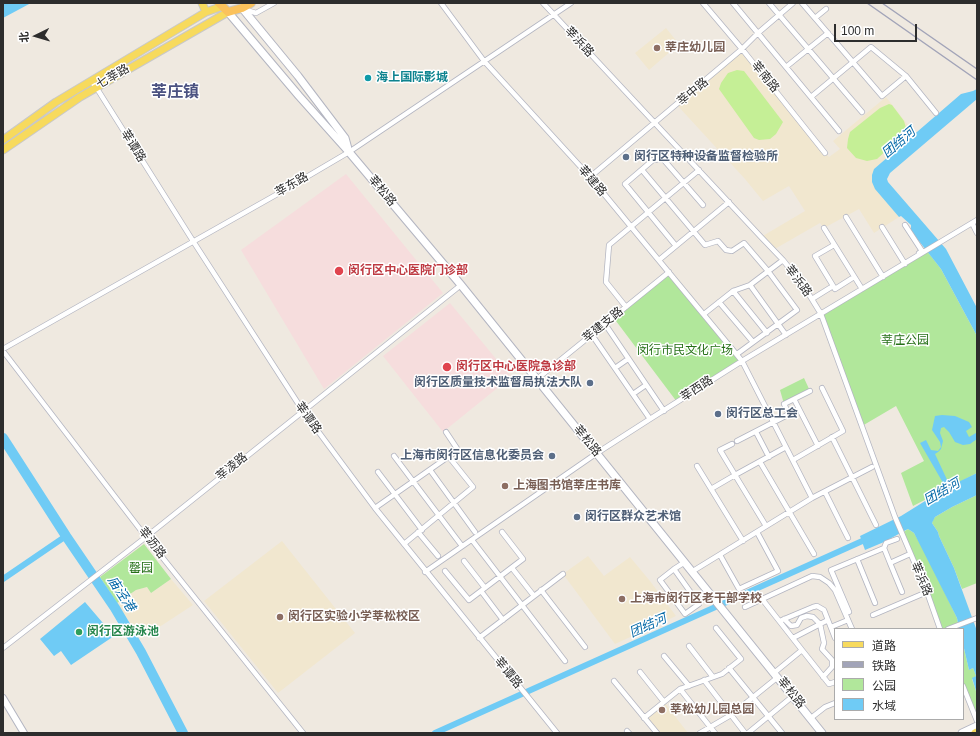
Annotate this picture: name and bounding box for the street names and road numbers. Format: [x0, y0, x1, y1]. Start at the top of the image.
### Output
street label: 莘浜路 [561, 24, 597, 60]
street label: 莘南路 [748, 58, 782, 96]
street label: 七莘路 [94, 62, 132, 92]
street label: 莘中路 [675, 75, 711, 109]
street label: 莘谭路 [117, 127, 149, 165]
street label: 莘建路 [575, 163, 609, 199]
street label: 莘东路 [273, 170, 311, 200]
street label: 莘松路 [365, 173, 399, 209]
street label: 莘浜路 [781, 262, 815, 300]
street label: 莘建支路 [580, 304, 626, 346]
street label: 莘西路 [678, 373, 716, 405]
street label: 莘谭路 [292, 399, 324, 437]
street label: 莘松路 [570, 422, 604, 460]
street label: 莘凌路 [213, 450, 251, 484]
street label: 莘沥路 [135, 524, 169, 562]
street label: 莘浜路 [907, 560, 935, 598]
street label: 莘谭路 [491, 654, 525, 692]
street label: 莘松路 [774, 674, 808, 712]

